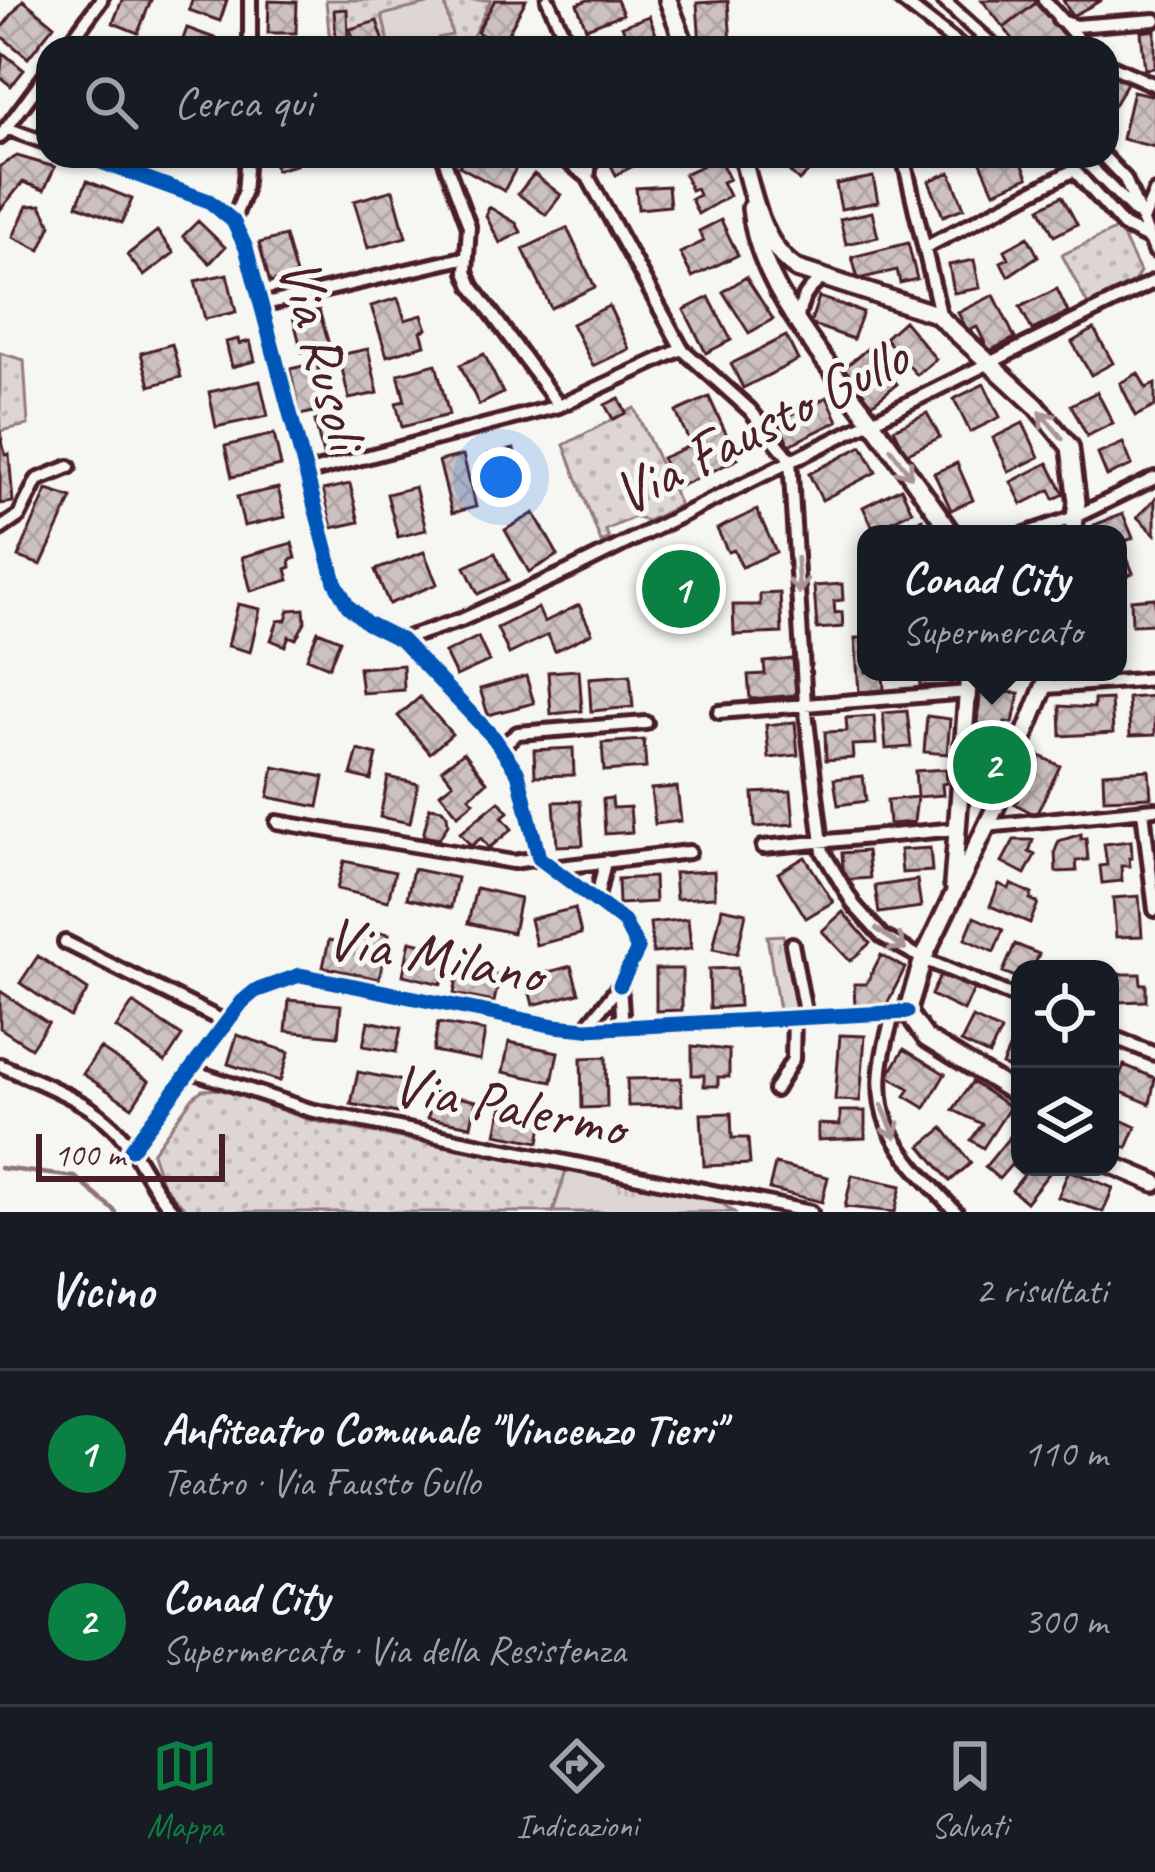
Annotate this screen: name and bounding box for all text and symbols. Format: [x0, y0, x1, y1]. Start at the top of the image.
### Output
search box [36, 36, 1119, 168]
icon: search [78, 69, 144, 135]
text: Cerca qui [174, 74, 313, 131]
street label: Via Rusoli [261, 249, 387, 463]
street label: Via Fausto Gullo [600, 317, 923, 532]
one-way arrow [1038, 410, 1066, 441]
one-way arrow [888, 446, 914, 479]
your location [471, 447, 531, 507]
popup [857, 525, 1127, 681]
pin: 1 [642, 544, 720, 634]
text: Conad City [902, 550, 1069, 607]
one-way arrow [787, 556, 810, 595]
text: Supermercato [902, 607, 1082, 656]
pin: 2 [953, 720, 1031, 810]
street label: Via Milano [321, 899, 555, 1012]
one-way arrow [874, 926, 908, 951]
map controls [1011, 960, 1119, 1176]
button: locate [1011, 960, 1119, 1068]
street label: Via Palermo [386, 1045, 637, 1166]
button: layers [1011, 1068, 1119, 1176]
one-way arrow [879, 1104, 901, 1140]
scale bar [36, 1128, 225, 1181]
text: 100 m [54, 1134, 125, 1176]
text: Vicino [48, 1258, 153, 1322]
text: 2 risultati [975, 1266, 1107, 1315]
text: Anfiteatro Comunale "Vincenzo Tieri" [162, 1401, 723, 1458]
text: 1 [78, 1429, 96, 1478]
text: 110 m [1023, 1429, 1107, 1478]
text: Teatro · Via Fausto Gullo [162, 1458, 480, 1507]
text: Conad City [162, 1569, 329, 1626]
text: 2 [78, 1597, 96, 1646]
text: 300 m [1023, 1597, 1107, 1646]
text: Supermercato · Via della Resistenza [162, 1626, 626, 1675]
tab: Mappa [147, 1733, 223, 1847]
tab: Indicazioni [516, 1733, 638, 1847]
tab: Salvati [931, 1733, 1008, 1847]

